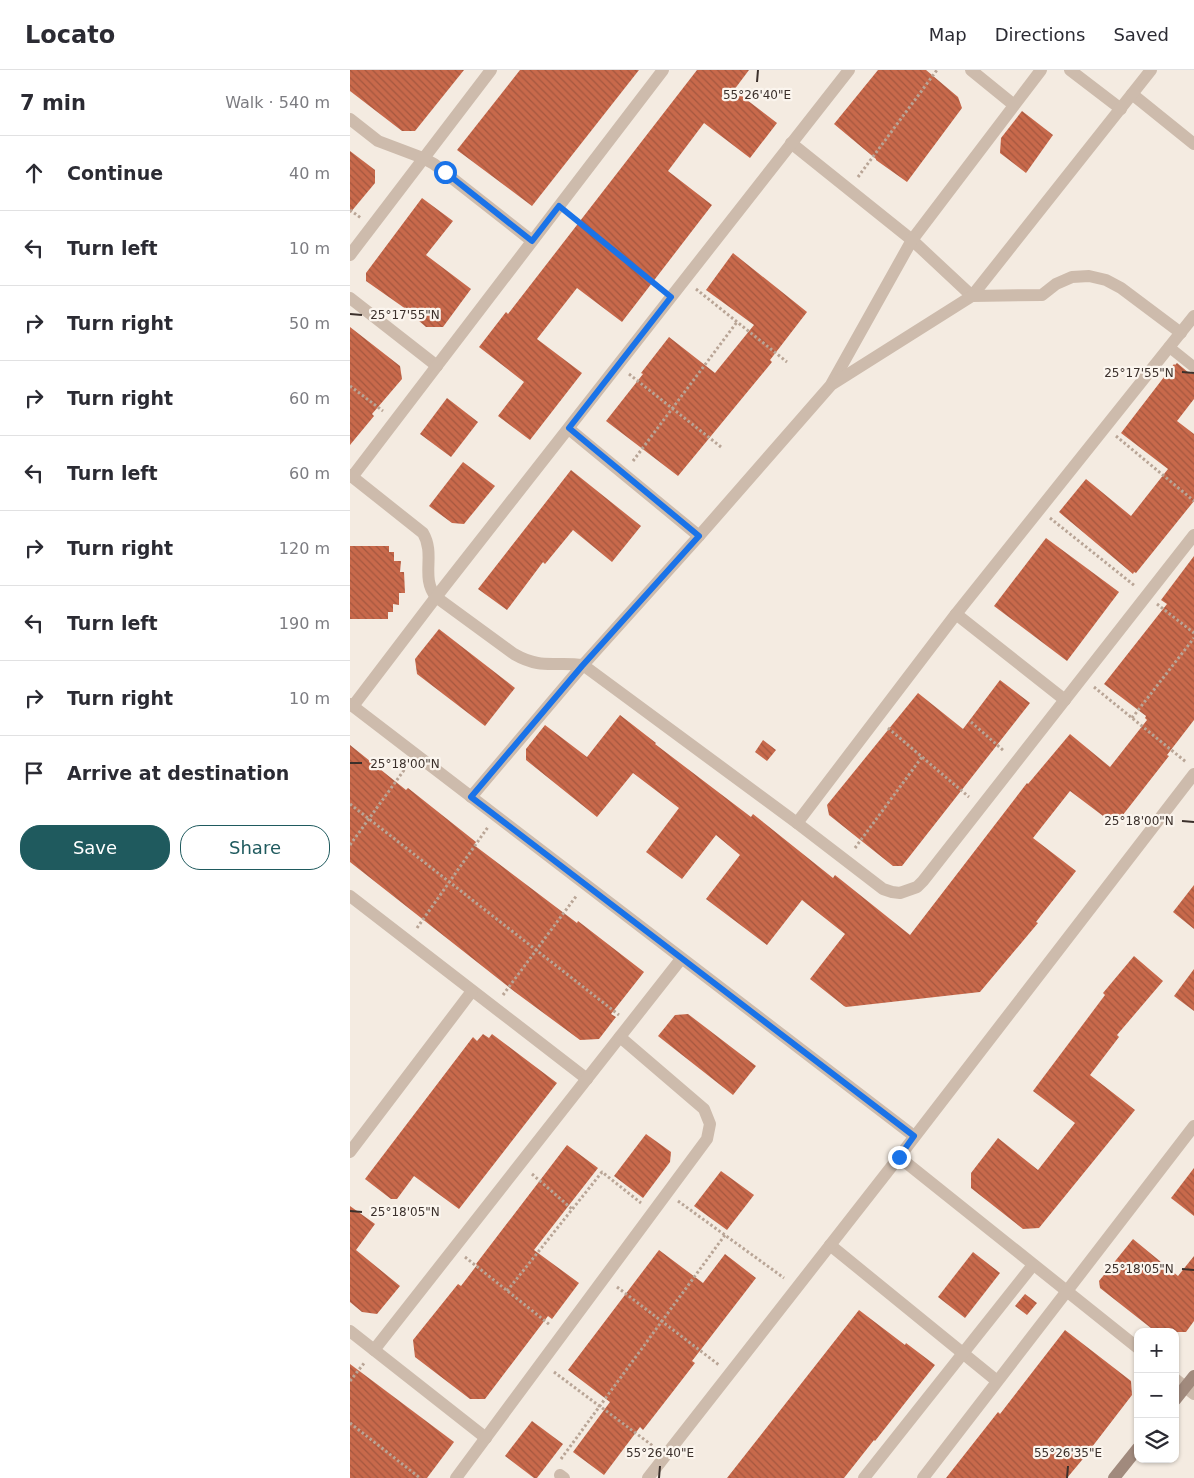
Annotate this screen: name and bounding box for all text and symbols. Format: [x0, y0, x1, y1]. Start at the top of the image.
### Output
text: Locato [25, 21, 115, 49]
text: Map [929, 24, 967, 45]
text: Directions [995, 24, 1085, 45]
text: Saved [1113, 24, 1169, 45]
text: 55°26'40"E [723, 88, 791, 102]
text: 7 min [20, 91, 86, 115]
text: Walk · 540 m [225, 93, 330, 112]
icon: ahead [20, 159, 48, 187]
route start [434, 161, 457, 184]
text: Continue [67, 162, 163, 184]
text: 40 m [289, 164, 330, 183]
icon: left [20, 234, 48, 262]
text: Turn left [67, 237, 158, 259]
text: 10 m [289, 239, 330, 258]
text: 25°17'55"N [370, 308, 440, 322]
icon: right [20, 309, 48, 337]
text: Turn right [67, 312, 173, 334]
text: 50 m [289, 314, 330, 333]
text: 25°17'55"N [1104, 366, 1174, 380]
icon: right [20, 384, 48, 412]
text: Turn right [67, 387, 173, 409]
text: 60 m [289, 389, 330, 408]
icon: left [20, 459, 48, 487]
text: Turn left [67, 462, 158, 484]
text: 60 m [289, 464, 330, 483]
icon: right [20, 534, 48, 562]
text: Turn right [67, 537, 173, 559]
text: 120 m [279, 539, 330, 558]
icon: left [20, 609, 48, 637]
text: Turn left [67, 612, 158, 634]
text: 190 m [279, 614, 330, 633]
icon: right [20, 684, 48, 712]
text: Turn right [67, 687, 173, 709]
text: 10 m [289, 689, 330, 708]
text: 25°18'00"N [370, 757, 440, 771]
icon: arrive [20, 759, 48, 787]
text: Arrive at destination [67, 762, 289, 784]
text: 25°18'00"N [1104, 814, 1174, 828]
button: Save [20, 825, 170, 870]
button: Share [180, 825, 330, 870]
route end [888, 1146, 911, 1169]
text: 25°18'05"N [370, 1205, 440, 1219]
text: 25°18'05"N [1104, 1262, 1174, 1276]
map controls [1134, 1328, 1179, 1463]
button: + [1134, 1328, 1179, 1373]
button: − [1134, 1373, 1179, 1418]
button: layers [1134, 1418, 1179, 1463]
text: 55°26'40"E [626, 1446, 694, 1460]
text: 55°26'35"E [1034, 1446, 1102, 1460]

